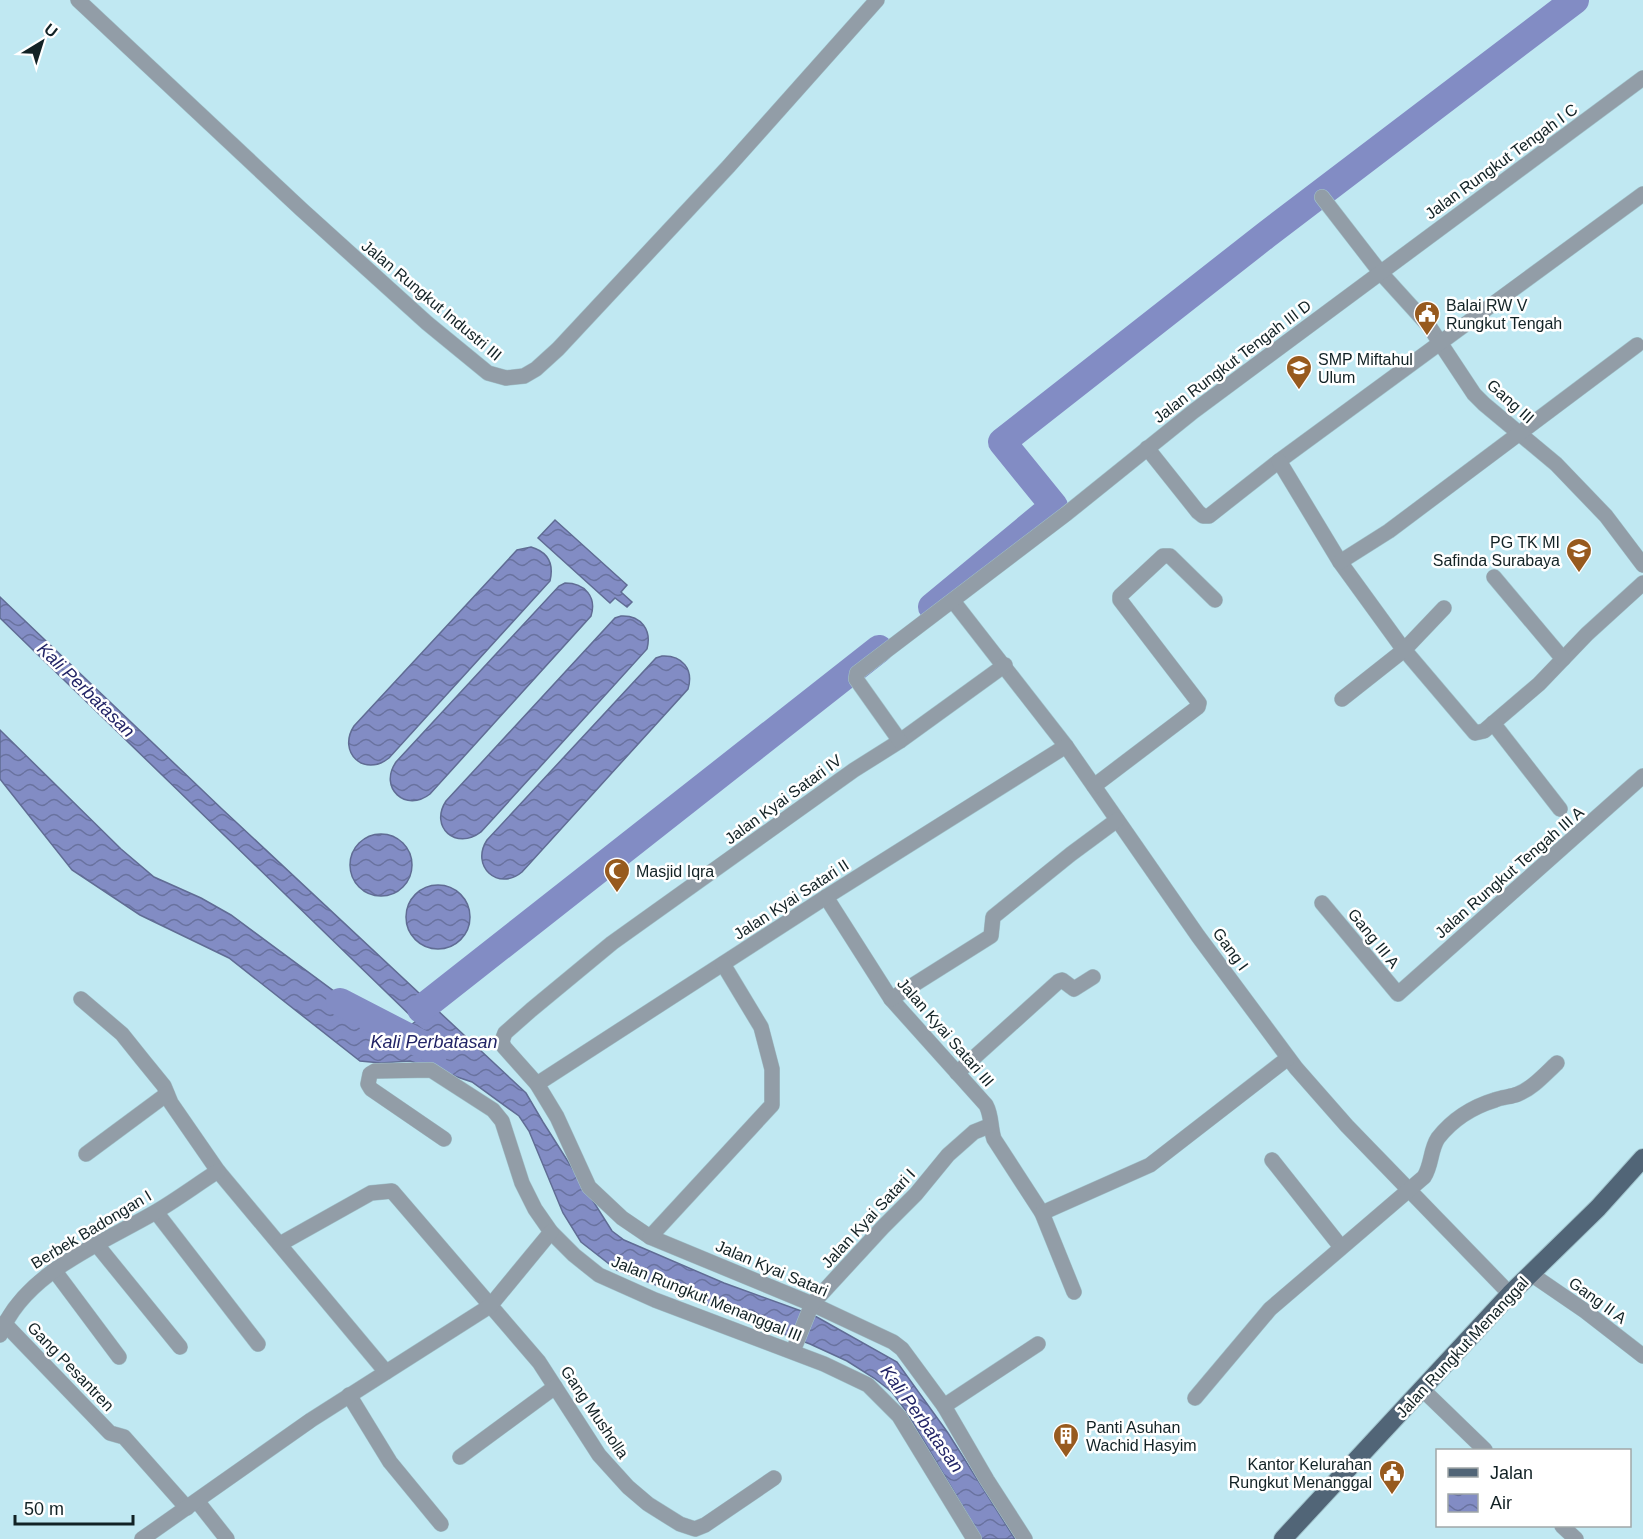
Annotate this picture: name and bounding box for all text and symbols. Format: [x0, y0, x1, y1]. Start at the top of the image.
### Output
north arrow [12, 12, 72, 72]
text: U [41, 20, 61, 41]
street label: Jalan Rungkut Tengah I C [1422, 101, 1581, 222]
street label: Jalan Rungkut Industri III [358, 237, 505, 364]
street label: Jalan Rungkut Tengah III D [1150, 297, 1314, 426]
place label: Balai RW V Rungkut Tengah [1446, 297, 1562, 332]
public building icon: Balai RW V Rungkut Tengah [1412, 299, 1442, 337]
place label: SMP Miftahul Ulum [1318, 351, 1413, 386]
school or university icon: SMP Miftahul Ulum [1284, 353, 1314, 391]
street label: Gang III [1484, 376, 1538, 427]
place label: PG TK MI Safinda Surabaya [1433, 534, 1560, 569]
school or university icon: PG TK MI Safinda Surabaya [1564, 536, 1594, 574]
water label: Kali Perbatasan [33, 639, 139, 741]
street label: Jalan Kyai Satari IV [722, 751, 845, 847]
street label: Jalan Rungkut Tengah III A [1432, 803, 1587, 941]
mosque icon: Masjid Iqra [602, 856, 632, 894]
street label: Jalan Kyai Satari II [731, 856, 852, 943]
place label: Masjid Iqra [636, 863, 714, 880]
street label: Gang III A [1345, 905, 1403, 972]
street label: Gang I [1210, 925, 1252, 974]
street label: Jalan Kyai Satari III [894, 975, 997, 1090]
water label: Kali Perbatasan [370, 1032, 498, 1052]
street label: Jalan Kyai Satari I [818, 1165, 919, 1271]
street label: Berbek Badongan I [28, 1187, 154, 1272]
street label: Jalan Kyai Satari [713, 1237, 830, 1300]
street label: Jalan Rungkut Menanggal III [609, 1252, 804, 1344]
street label: Jalan Rungkut Menanggal [1393, 1274, 1532, 1421]
street label: Gang II A [1566, 1274, 1630, 1327]
street label: Gang Pesantren [24, 1319, 117, 1414]
water label: Kali Perbatasan [877, 1362, 967, 1476]
street label: Gang Musholla [557, 1363, 632, 1462]
place label: Panti Asuhan Wachid Hasyim [1086, 1419, 1197, 1454]
building icon: Panti Asuhan Wachid Hasyim [1051, 1421, 1081, 1459]
legend [1436, 1449, 1631, 1527]
place label: Kantor Kelurahan Rungkut Menanggal [1229, 1456, 1372, 1491]
public building icon: Kantor Kelurahan Rungkut Menanggal [1377, 1458, 1407, 1496]
text: Jalan [1490, 1463, 1533, 1483]
scale bar [15, 1488, 134, 1526]
text: Air [1490, 1493, 1512, 1513]
text: 50 m [24, 1499, 64, 1519]

